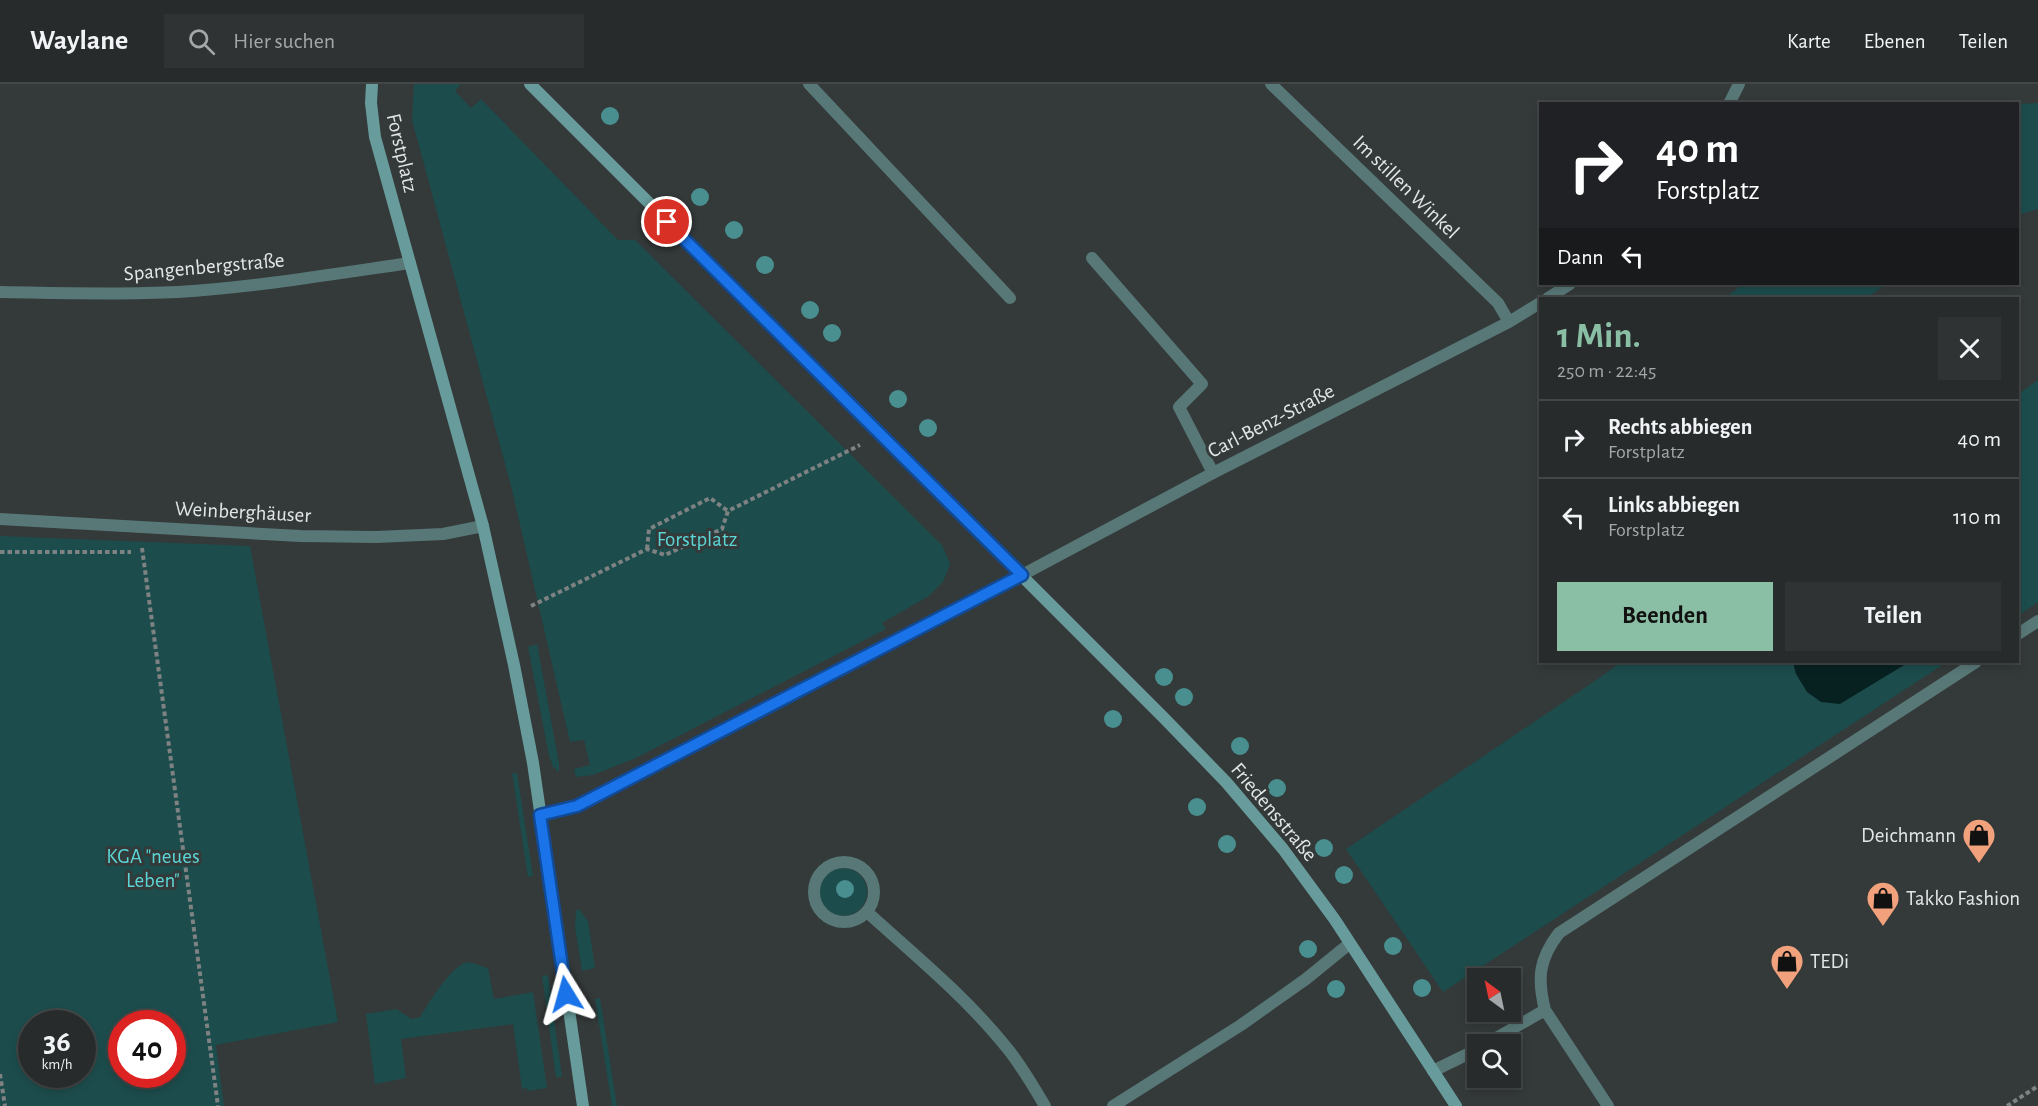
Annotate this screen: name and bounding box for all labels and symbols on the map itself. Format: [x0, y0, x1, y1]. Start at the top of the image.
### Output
street label: Forstplatz [383, 111, 421, 195]
street label: Im stillen Winkel [1349, 131, 1463, 243]
pin [641, 196, 692, 247]
street label: Spangenbergstraße [123, 250, 285, 284]
street label: Carl-Benz-Straße [1204, 380, 1338, 462]
street label: Weinberghäuser [174, 498, 312, 526]
park label: Forstplatz [657, 529, 737, 550]
street label: Friedensstraße [1227, 759, 1321, 865]
shop icon: Deichmann [1961, 817, 1997, 864]
place label: Deichmann [1861, 825, 1956, 846]
park label: KGA "neues Leben" [106, 846, 200, 891]
shop icon: Takko Fashion [1865, 880, 1901, 927]
place label: Takko Fashion [1906, 888, 2020, 909]
shop icon: TEDi [1769, 943, 1805, 990]
place label: TEDi [1810, 951, 1849, 972]
position arrow [534, 962, 598, 1026]
north arrow [1467, 968, 1521, 1022]
speed limit sign: 40 [108, 1010, 186, 1088]

